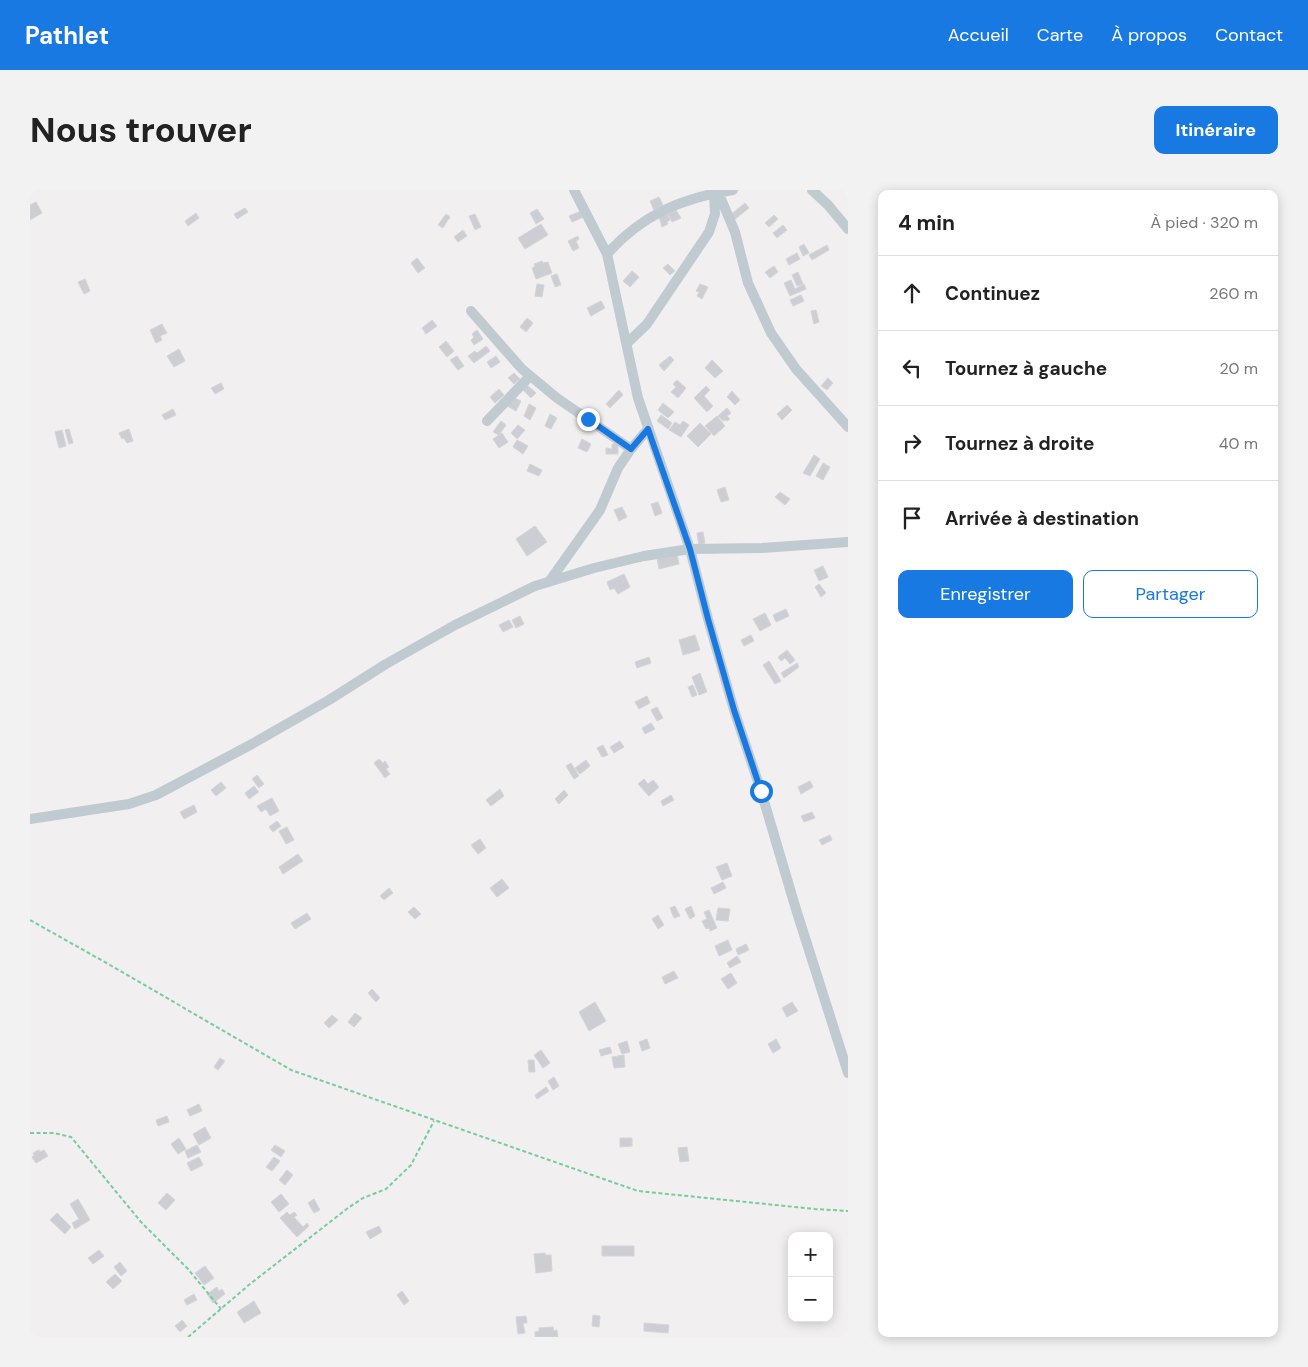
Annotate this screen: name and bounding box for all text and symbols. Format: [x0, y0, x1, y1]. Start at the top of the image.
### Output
text: Pathlet [25, 20, 109, 51]
text: Accueil [948, 23, 1009, 47]
text: Carte [1037, 23, 1083, 47]
text: À propos [1111, 23, 1187, 47]
text: Contact [1215, 23, 1283, 47]
button: Itinéraire [1154, 106, 1278, 154]
text: Nous trouver [30, 107, 252, 153]
text: 4 min [898, 209, 955, 237]
text: À pied · 320 m [1150, 212, 1258, 233]
icon: ahead [898, 279, 926, 307]
text: Continuez [945, 281, 1040, 306]
text: 260 m [1209, 283, 1258, 304]
icon: left [898, 354, 926, 382]
text: Tournez à gauche [945, 356, 1107, 381]
text: 20 m [1219, 358, 1258, 379]
route end [577, 408, 600, 431]
icon: right [898, 429, 926, 457]
text: Tournez à droite [945, 431, 1095, 456]
text: 40 m [1219, 433, 1258, 454]
icon: arrive [898, 504, 926, 532]
text: Arrivée à destination [945, 506, 1139, 531]
button: Enregistrer [898, 570, 1073, 618]
button: Partager [1083, 570, 1258, 618]
route start [750, 780, 773, 803]
map controls [788, 1232, 833, 1322]
button: + [788, 1232, 833, 1277]
button: − [788, 1277, 833, 1322]

